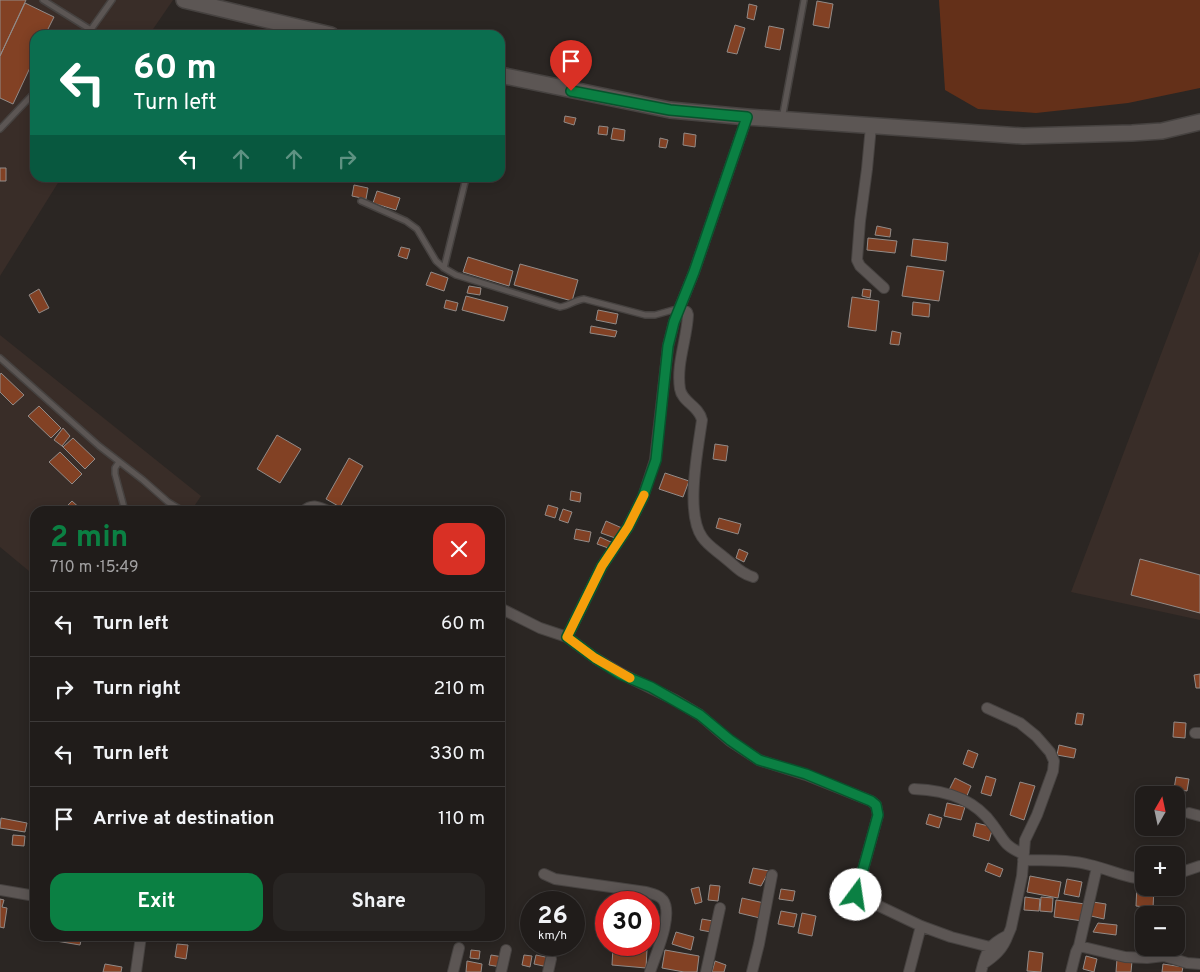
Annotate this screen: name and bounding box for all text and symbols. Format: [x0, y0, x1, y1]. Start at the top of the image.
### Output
pin [550, 40, 592, 91]
text: 60 m [133, 47, 217, 91]
icon: arrive [557, 47, 585, 75]
icon: left [50, 50, 115, 115]
text: Turn left [133, 90, 216, 117]
icon: left [174, 145, 202, 173]
icon: ahead [227, 145, 255, 173]
icon: ahead [280, 145, 308, 173]
icon: right [333, 145, 361, 173]
text: 2 min [50, 520, 128, 557]
button: close [433, 523, 485, 575]
text: 710 m · 15:49 [50, 558, 138, 578]
icon: left [50, 610, 78, 638]
text: Turn left [93, 612, 169, 636]
text: 60 m [441, 612, 485, 636]
icon: right [50, 675, 78, 703]
text: Turn right [93, 677, 181, 701]
text: 210 m [434, 677, 485, 701]
icon: left [50, 740, 78, 768]
text: Turn left [93, 742, 169, 766]
text: 330 m [430, 742, 485, 766]
north arrow [1135, 786, 1185, 836]
map controls [1135, 786, 1185, 956]
icon: arrive [50, 805, 78, 833]
text: Arrive at destination [93, 807, 274, 831]
text: 110 m [438, 807, 485, 831]
button: + [1135, 846, 1185, 896]
position arrow [829, 868, 881, 920]
button: Exit [50, 873, 263, 931]
button: Share [273, 873, 485, 931]
speed limit sign: 30 [595, 891, 660, 956]
text: 26 [537, 901, 568, 933]
button: − [1135, 906, 1185, 956]
text: km/h [538, 928, 567, 944]

